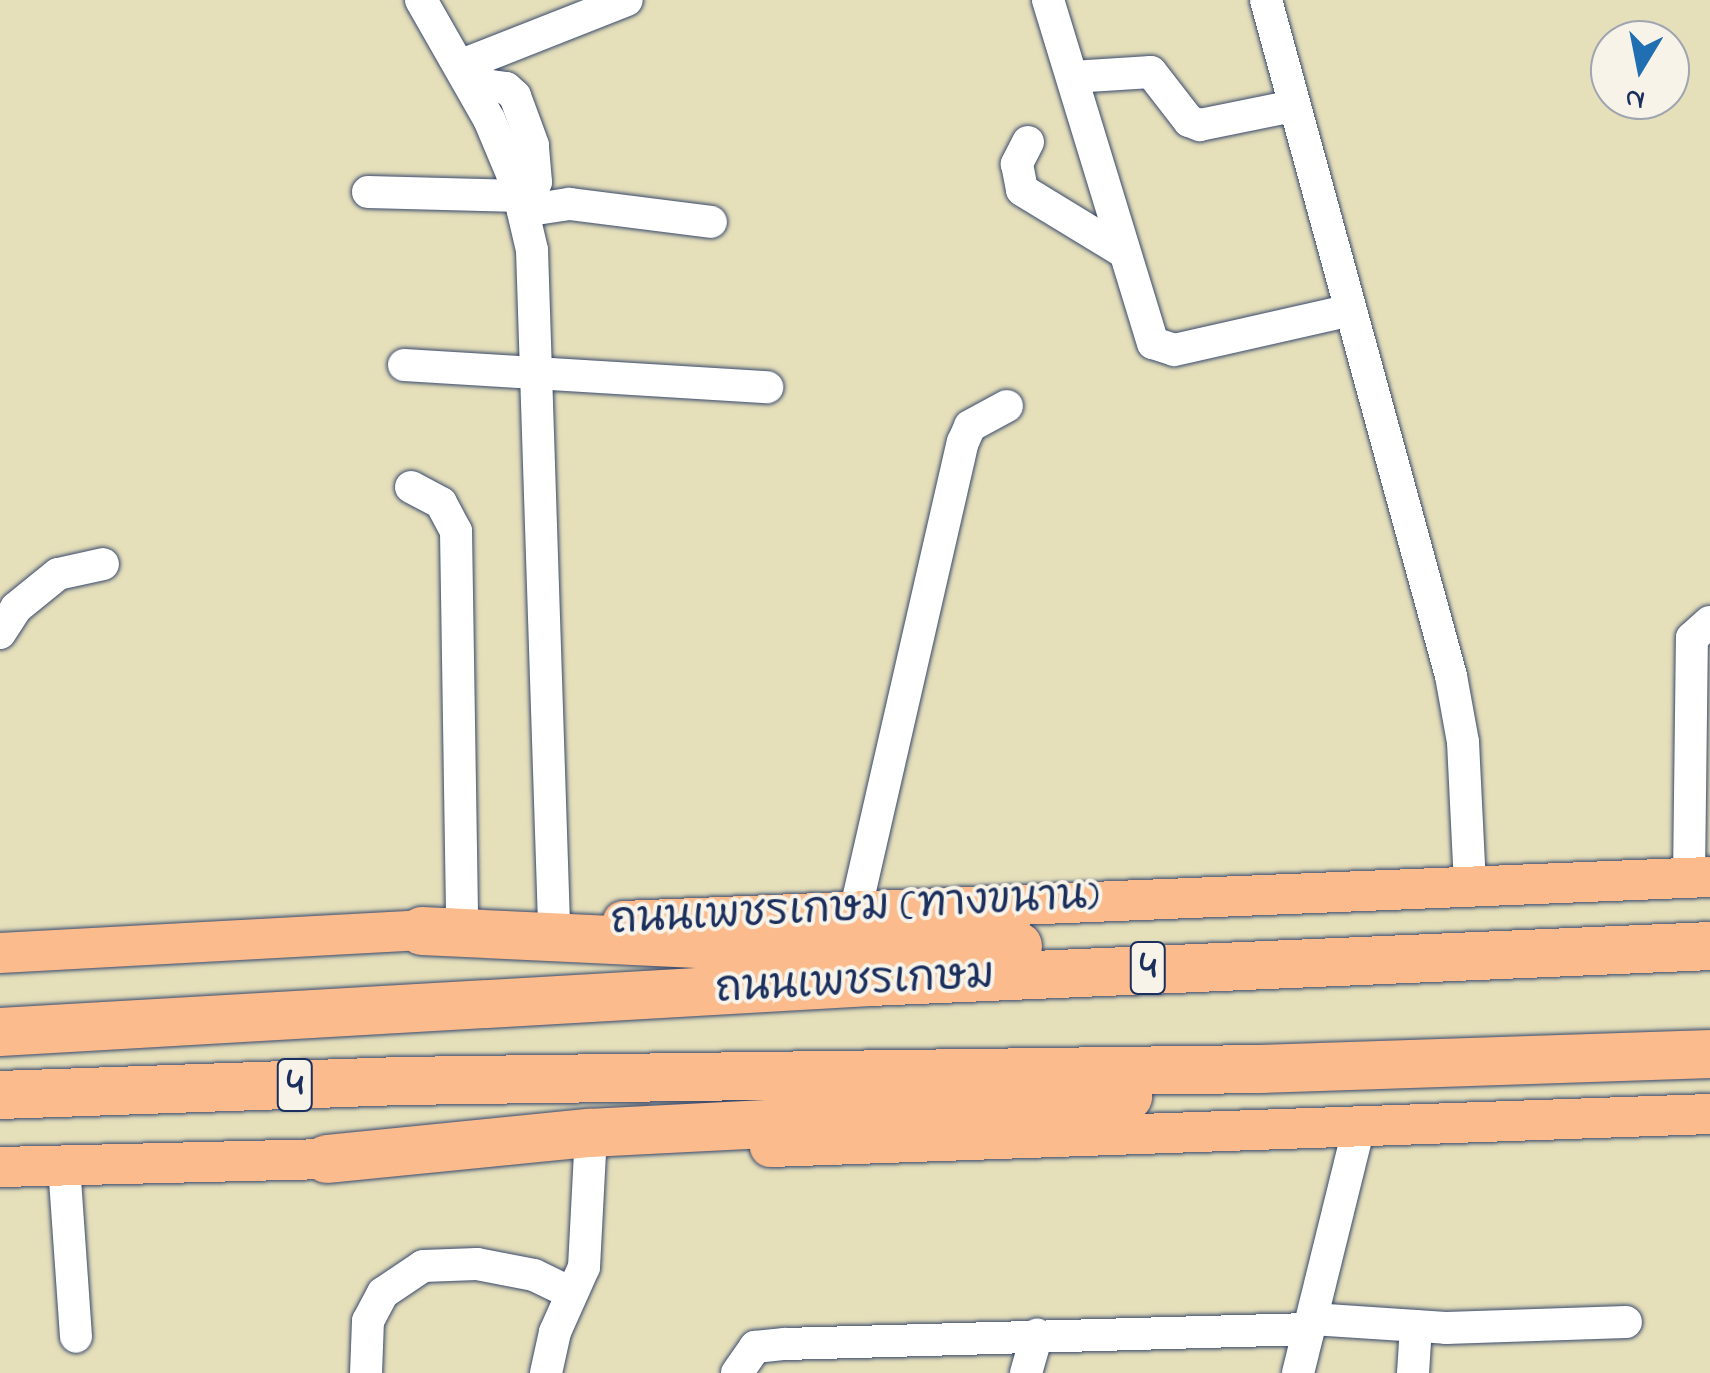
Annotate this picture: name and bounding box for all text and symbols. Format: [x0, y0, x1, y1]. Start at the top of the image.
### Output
north arrow [1590, 20, 1690, 120]
text: N [1622, 76, 1648, 120]
street label: ถนนเพชรเกษม (ทางขนาน) [609, 872, 1101, 948]
road number: 4 [1128, 933, 1168, 1003]
street label: ถนนเพชรเกษม [714, 952, 996, 1016]
road number: 4 [275, 1050, 315, 1120]

